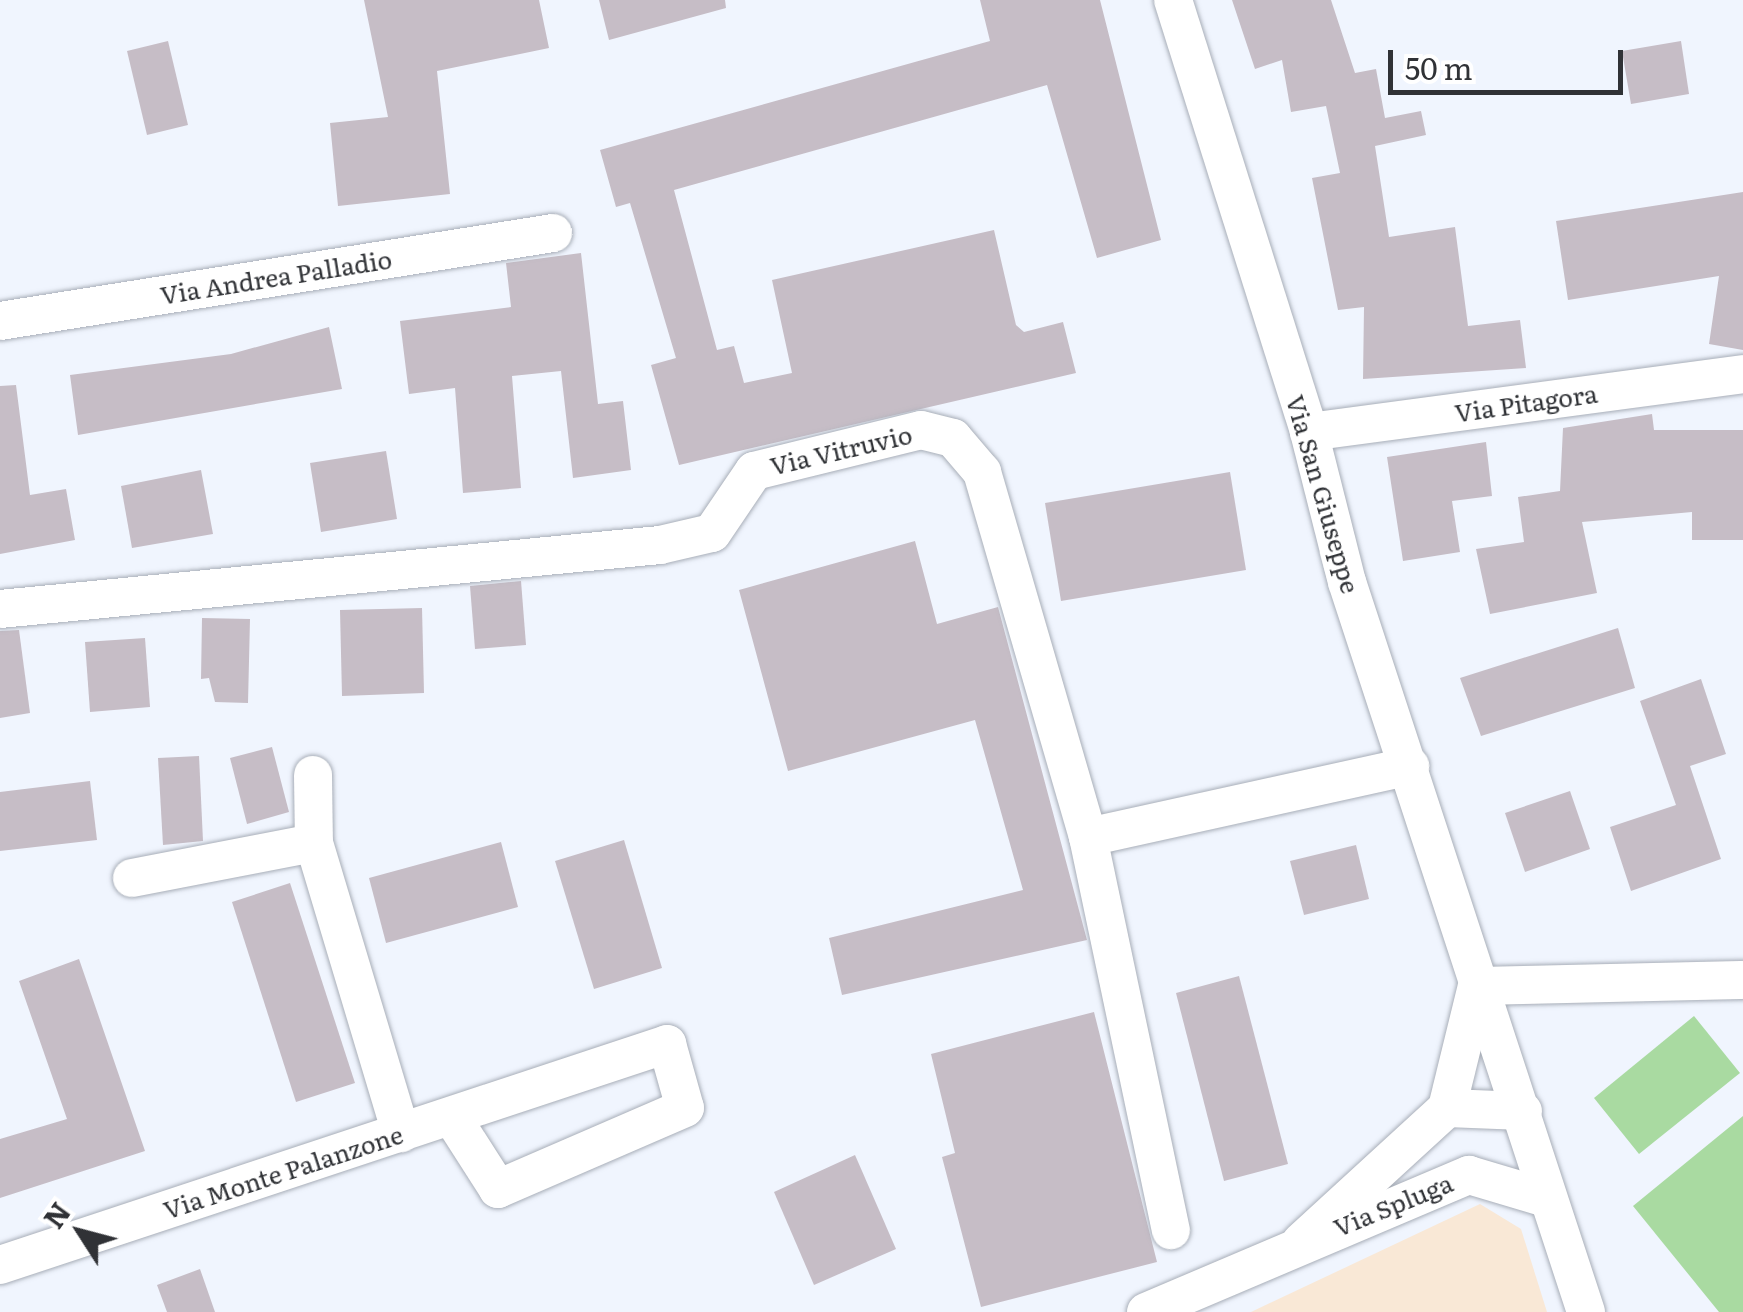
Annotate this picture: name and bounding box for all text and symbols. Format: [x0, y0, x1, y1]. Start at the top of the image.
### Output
scale bar [1393, 30, 1628, 92]
text: 50 m [1405, 45, 1473, 89]
street label: Via Andrea Palladio [158, 244, 394, 310]
street label: Via Pitagora [1453, 378, 1599, 428]
street label: Via San Giuseppe [1280, 391, 1366, 597]
street label: Via Vitruvio [767, 419, 915, 481]
street label: Via Monte Palanzone [159, 1119, 407, 1225]
street label: Via Spluga [1329, 1168, 1457, 1242]
north arrow [30, 1182, 130, 1282]
text: N [32, 1193, 80, 1236]

